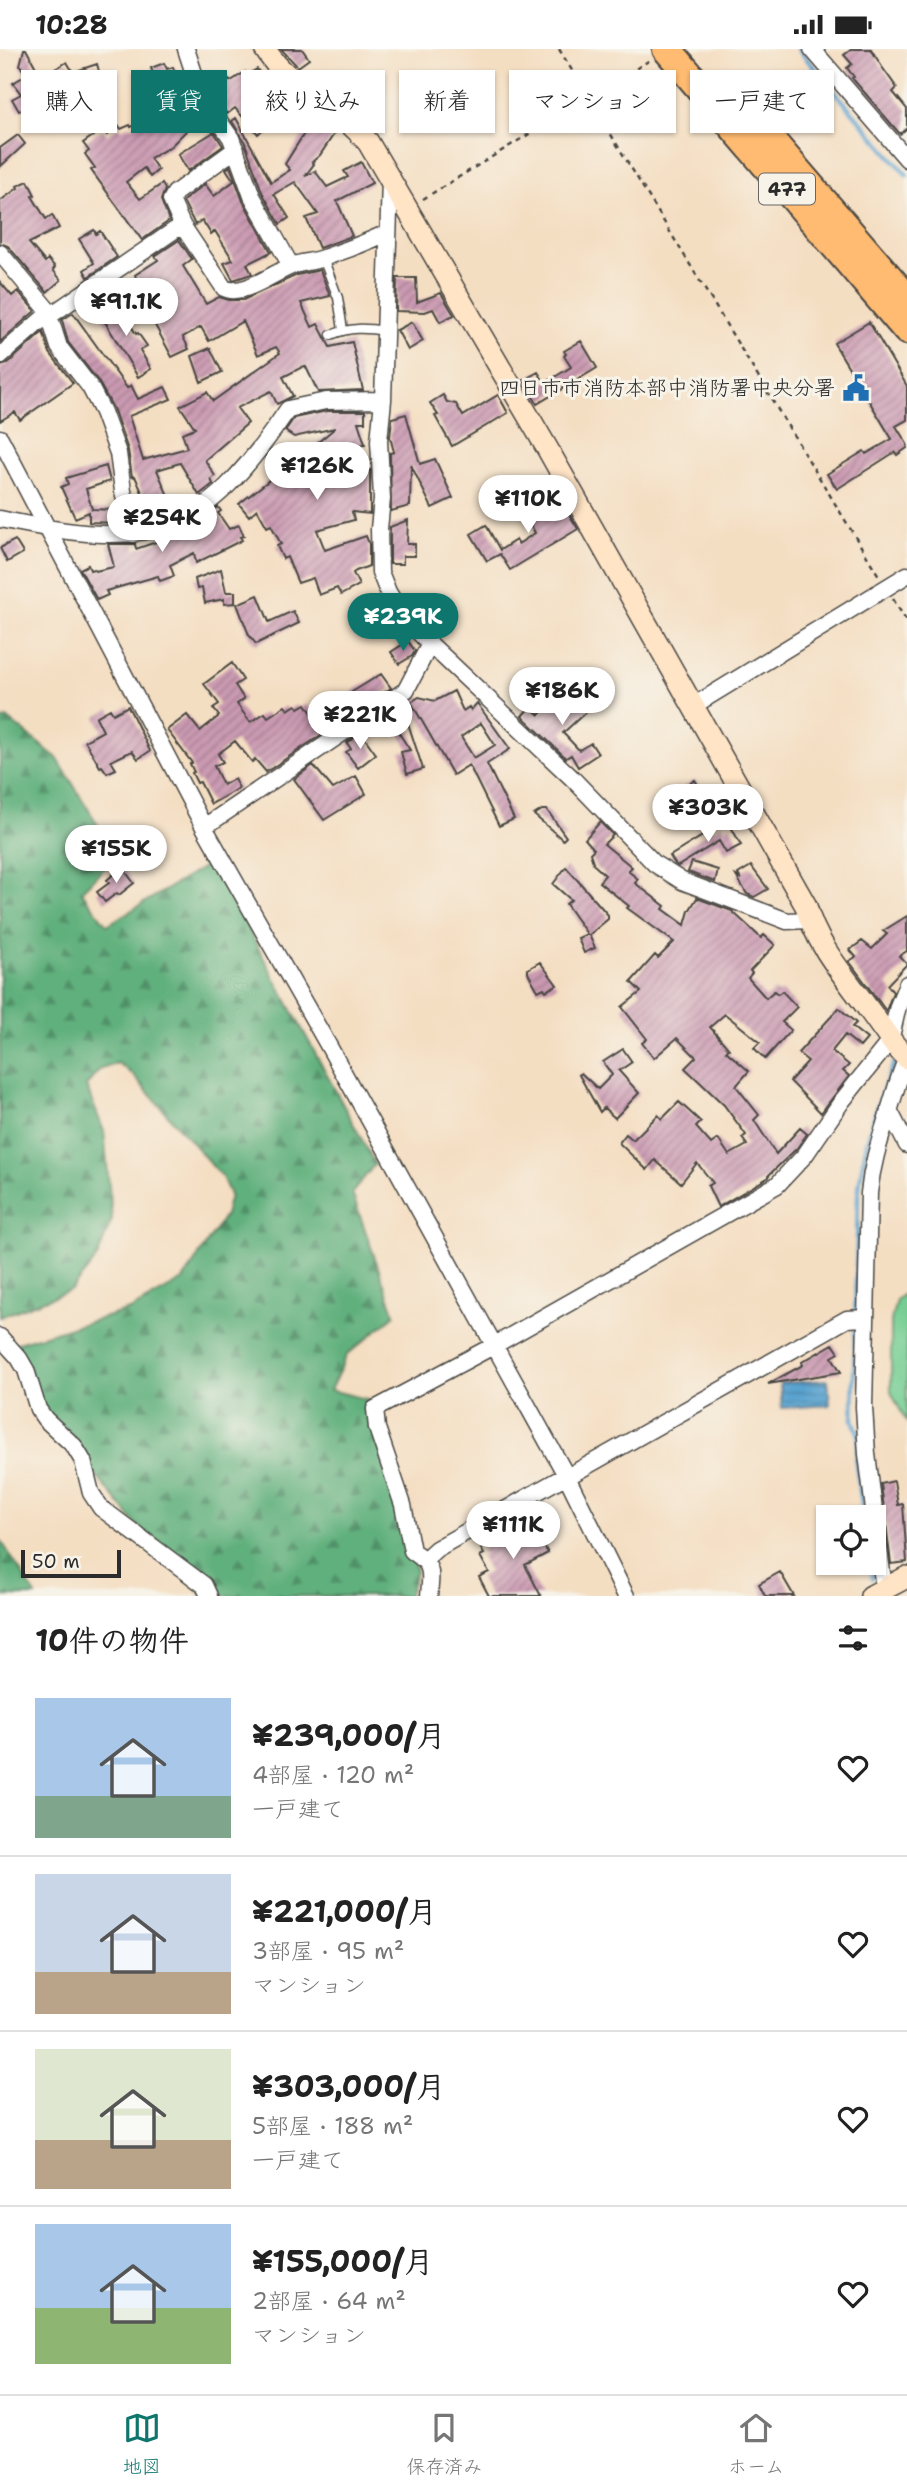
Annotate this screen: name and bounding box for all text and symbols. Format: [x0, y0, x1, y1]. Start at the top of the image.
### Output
text: 10:28 [35, 7, 108, 42]
chip: 購入 [21, 70, 117, 133]
chip: 賃貸 [131, 70, 227, 133]
chip: 絞り込み [241, 70, 385, 133]
chip: 新着 [399, 70, 495, 133]
chip: マンション [509, 70, 676, 133]
chip: 一戸建て [690, 70, 834, 133]
road number: 477 [759, 173, 815, 205]
pin: ¥91.1K [69, 279, 183, 338]
text: ¥91.1K [90, 286, 162, 316]
public building icon: 四日市市消防本部中消防署中央分署 [841, 373, 871, 403]
place label: 四日市市消防本部中消防署中央分署 [499, 374, 835, 402]
pin: ¥126K [268, 442, 366, 502]
text: ¥126K [281, 450, 353, 480]
pin: ¥110K [479, 475, 577, 535]
text: ¥110K [494, 483, 562, 513]
pin: ¥254K [113, 495, 211, 554]
text: ¥254K [123, 502, 201, 532]
pin: ¥239K [354, 593, 452, 653]
text: ¥239K [363, 601, 443, 631]
pin: ¥186K [513, 667, 611, 727]
text: ¥186K [525, 675, 599, 705]
pin: ¥221K [311, 691, 409, 751]
text: ¥221K [323, 699, 397, 729]
pin: ¥303K [659, 785, 757, 844]
text: ¥303K [668, 792, 748, 822]
pin: ¥155K [67, 825, 165, 885]
text: ¥155K [81, 833, 151, 863]
pin: ¥111K [464, 1501, 562, 1561]
map controls [816, 1505, 886, 1575]
button: locate [816, 1505, 886, 1575]
text: ¥111K [482, 1509, 544, 1539]
scale bar [21, 1547, 121, 1579]
text: 50 m [32, 1549, 80, 1574]
icon: filters [834, 1619, 872, 1657]
text: 10件の物件 [35, 1620, 189, 1661]
text: ¥239,000/月 [252, 1715, 446, 1756]
icon: home [91, 1726, 175, 1810]
icon: heart [834, 1749, 872, 1787]
text: 4部屋 · 120 m² [252, 1760, 414, 1790]
text: 一戸建て [252, 1794, 344, 1824]
text: ¥221,000/月 [252, 1891, 437, 1932]
icon: home [91, 1902, 175, 1986]
icon: heart [834, 1925, 872, 1963]
text: 3部屋 · 95 m² [252, 1936, 404, 1966]
text: マンション [252, 1970, 366, 2000]
text: ¥303,000/月 [252, 2066, 446, 2107]
icon: home [91, 2077, 175, 2161]
icon: heart [834, 2100, 872, 2138]
text: 5部屋 · 188 m² [252, 2111, 413, 2141]
text: 一戸建て [252, 2145, 344, 2175]
text: ¥155,000/月 [252, 2241, 434, 2282]
icon: home [91, 2252, 175, 2336]
icon: heart [834, 2275, 872, 2313]
text: 2部屋 · 64 m² [252, 2286, 406, 2316]
text: マンション [252, 2320, 366, 2350]
tab: 地図 [123, 2409, 161, 2479]
tab: 保存済み [406, 2409, 482, 2479]
tab: ホーム [728, 2409, 784, 2479]

